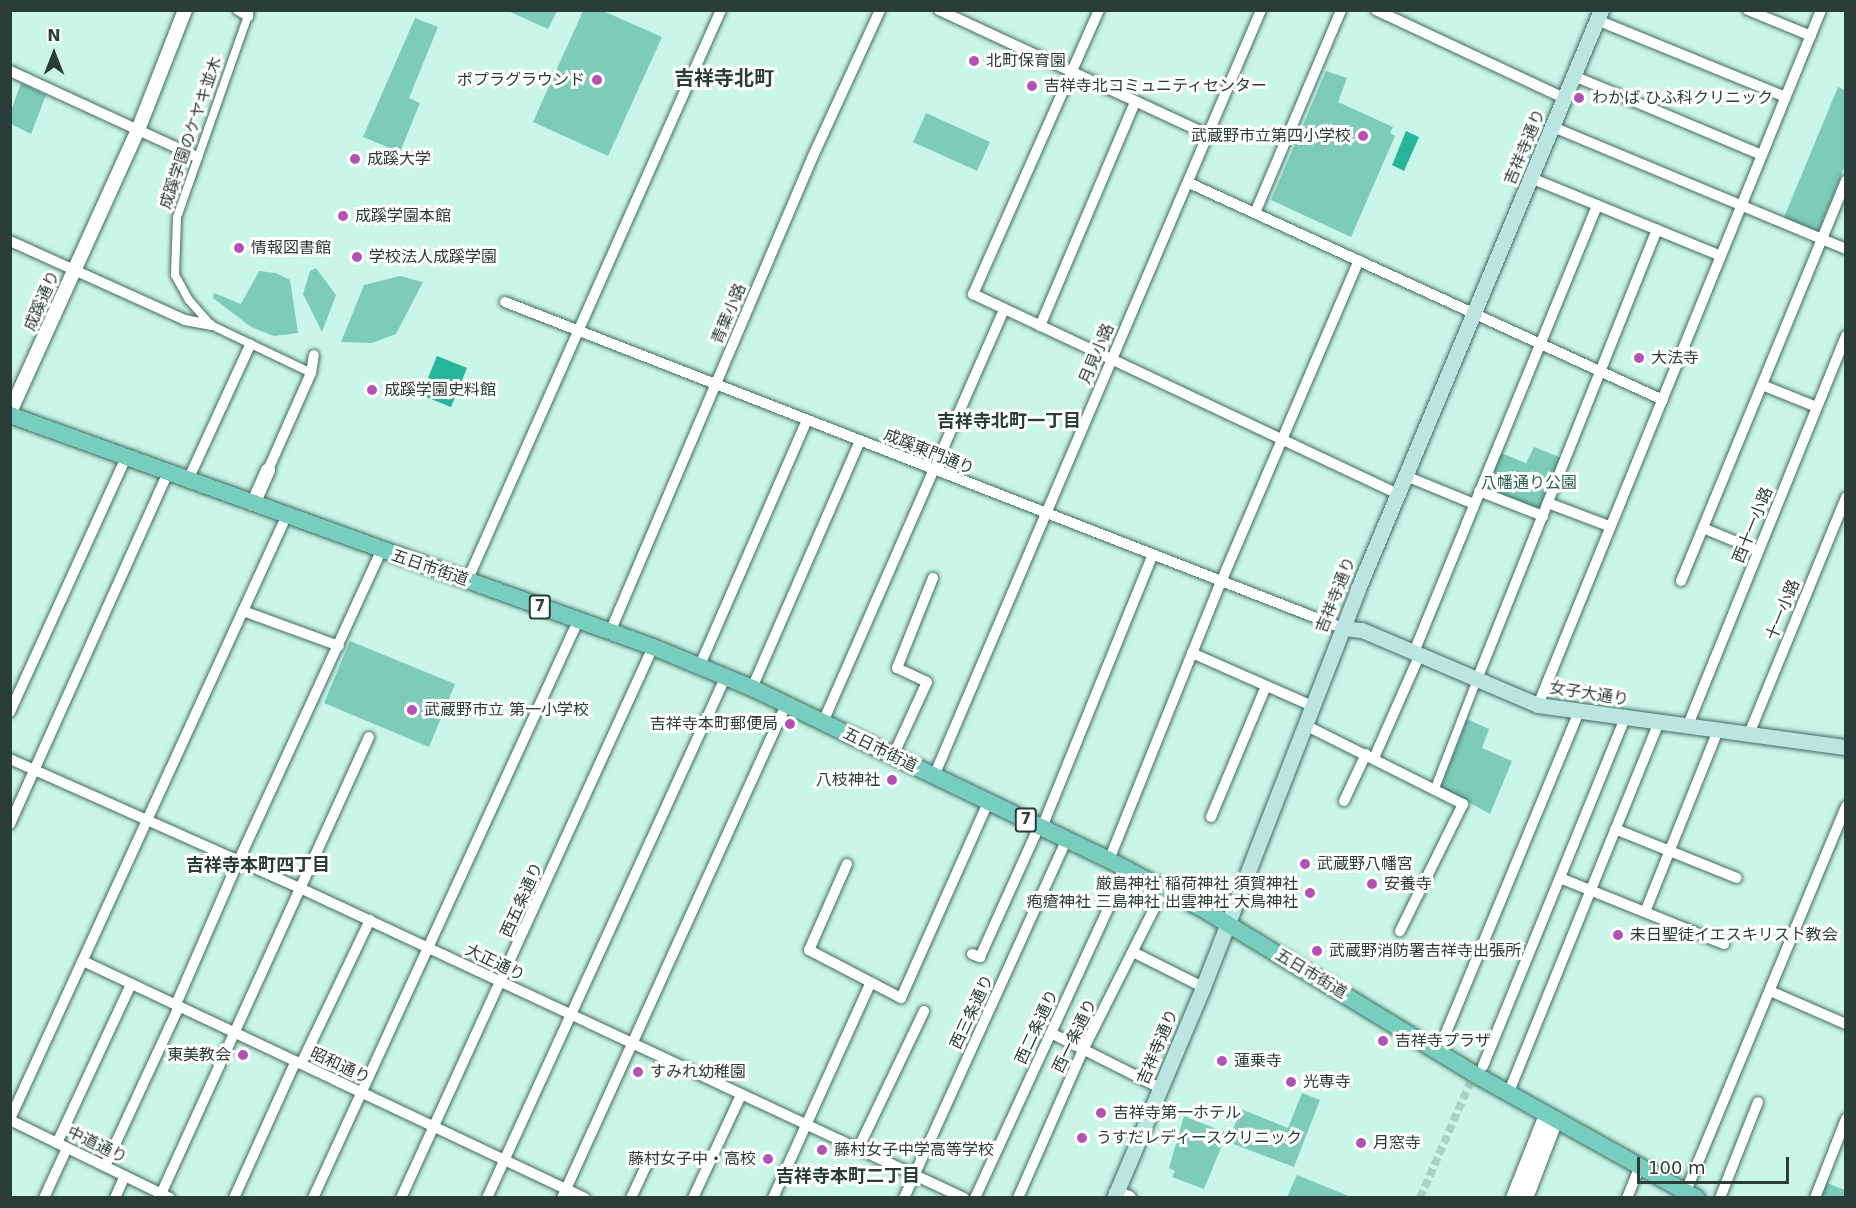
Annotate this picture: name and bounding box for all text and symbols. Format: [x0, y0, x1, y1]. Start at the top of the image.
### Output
north arrow [24, 24, 84, 84]
text: N [47, 26, 61, 45]
place label: 北町保育園 [986, 51, 1066, 71]
street label: 成蹊学園のケヤキ並木 [156, 54, 226, 212]
marker: 北町保育園 [967, 54, 981, 68]
district label: 吉祥寺北町 [674, 66, 774, 90]
place label: ポプラグラウンド [457, 70, 585, 90]
marker: ポプラグラウンド [590, 73, 604, 87]
place label: 吉祥寺北コミュニティセンター [1044, 76, 1268, 96]
marker: 吉祥寺北コミュニティセンター [1025, 79, 1039, 93]
place label: わかば ひふ科クリニック [1592, 88, 1773, 108]
marker: わかば ひふ科クリニック [1570, 89, 1588, 107]
street label: 吉祥寺通り [1501, 106, 1549, 188]
place label: 武蔵野市立第四小学校 [1191, 126, 1351, 146]
marker: 武蔵野市立第四小学校 [1356, 129, 1370, 143]
place label: 成蹊大学 [367, 149, 431, 169]
marker: 成蹊大学 [348, 152, 362, 166]
place label: 成蹊学園本館 [355, 206, 451, 226]
marker: 成蹊学園本館 [336, 209, 350, 223]
place label: 情報図書館 [251, 238, 331, 258]
marker: 情報図書館 [232, 241, 246, 255]
place label: 学校法人成蹊学園 [369, 247, 497, 267]
marker: 学校法人成蹊学園 [350, 250, 364, 264]
street label: 成蹊通り [20, 268, 64, 334]
street label: 青葉小路 [708, 281, 750, 347]
street label: 月見小路 [1076, 321, 1118, 387]
place label: 大法寺 [1651, 348, 1699, 368]
marker: 大法寺 [1632, 351, 1646, 365]
place label: 成蹊学園史料館 [384, 380, 496, 400]
marker: 成蹊学園史料館 [365, 383, 379, 397]
district label: 吉祥寺北町一丁目 [937, 410, 1081, 432]
street label: 成蹊東門通り [881, 425, 977, 479]
park label: 八幡通り公園 [1481, 473, 1577, 493]
street label: 西十一小路 [1729, 484, 1777, 566]
street label: 五日市街道 [389, 546, 471, 590]
street label: 吉祥寺通り [1312, 554, 1360, 636]
street label: 十一小路 [1762, 577, 1804, 643]
road number: 7 [528, 595, 552, 619]
street label: 女子大通り [1548, 678, 1630, 710]
place label: 武蔵野市立 第一小学校 [424, 700, 589, 720]
marker: 武蔵野市立 第一小学校 [405, 703, 419, 717]
place label: 吉祥寺本町郵便局 [650, 714, 778, 734]
marker: 吉祥寺本町郵便局 [783, 717, 797, 731]
street label: 五日市街道 [840, 724, 920, 776]
place label: 八枝神社 [816, 770, 880, 790]
marker: 八枝神社 [885, 773, 899, 787]
road number: 7 [1014, 808, 1038, 832]
district label: 吉祥寺本町四丁目 [186, 854, 330, 876]
place label: 武蔵野八幡宮 [1317, 854, 1413, 874]
marker: 武蔵野八幡宮 [1298, 857, 1312, 871]
street label: 西五条通り [497, 860, 547, 940]
place label: 厳島神社 稲荷神社 須賀神社 疱瘡神社 三島神社 出雲神社 大鳥神社 [1027, 874, 1298, 912]
place label: 安養寺 [1384, 874, 1432, 894]
marker: 安養寺 [1365, 877, 1379, 891]
marker: 厳島神社 稲荷神社 須賀神社 疱瘡神社 三島神社 出雲神社 大鳥神社 [1303, 886, 1317, 900]
place label: 未日聖徒イエスキリスト教会 [1630, 925, 1838, 945]
marker: 未日聖徒イエスキリスト教会 [1611, 928, 1625, 942]
street label: 大正通り [462, 940, 528, 986]
place label: 武蔵野消防署吉祥寺出張所 [1329, 941, 1521, 961]
marker: 武蔵野消防署吉祥寺出張所 [1310, 944, 1324, 958]
street label: 五日市街道 [1272, 945, 1350, 1003]
street label: 西三条通り [946, 972, 998, 1052]
street label: 西二条通り [1011, 987, 1063, 1067]
street label: 西一条通り [1049, 996, 1101, 1076]
street label: 吉祥寺通り [1134, 1006, 1182, 1088]
place label: 吉祥寺プラザ [1395, 1031, 1491, 1051]
marker: 吉祥寺プラザ [1376, 1034, 1390, 1048]
street label: 昭和通り [307, 1044, 373, 1088]
place label: 東美教会 [167, 1045, 231, 1065]
marker: 東美教会 [236, 1048, 250, 1062]
place label: 蓮乗寺 [1234, 1051, 1282, 1071]
marker: 蓮乗寺 [1215, 1054, 1229, 1068]
place label: すみれ幼稚園 [650, 1062, 746, 1082]
marker: すみれ幼稚園 [631, 1065, 645, 1079]
place label: 光専寺 [1303, 1072, 1351, 1092]
marker: 光専寺 [1284, 1075, 1298, 1089]
place label: 吉祥寺第一ホテル [1113, 1103, 1241, 1123]
marker: 吉祥寺第一ホテル [1094, 1106, 1108, 1120]
street label: 中道通り [64, 1122, 130, 1168]
place label: うすだレディースクリニック [1096, 1128, 1304, 1148]
marker: うすだレディースクリニック [1073, 1129, 1091, 1147]
place label: 月窓寺 [1373, 1133, 1421, 1153]
marker: 月窓寺 [1354, 1136, 1368, 1150]
place label: 藤村女子中学高等学校 [834, 1140, 994, 1160]
marker: 藤村女子中学高等学校 [815, 1143, 829, 1157]
scale bar [1640, 1145, 1792, 1183]
place label: 藤村女子中・高校 [628, 1149, 756, 1169]
marker: 藤村女子中・高校 [761, 1152, 775, 1166]
text: 100 m [1648, 1157, 1706, 1178]
district label: 吉祥寺本町二丁目 [776, 1165, 920, 1187]

